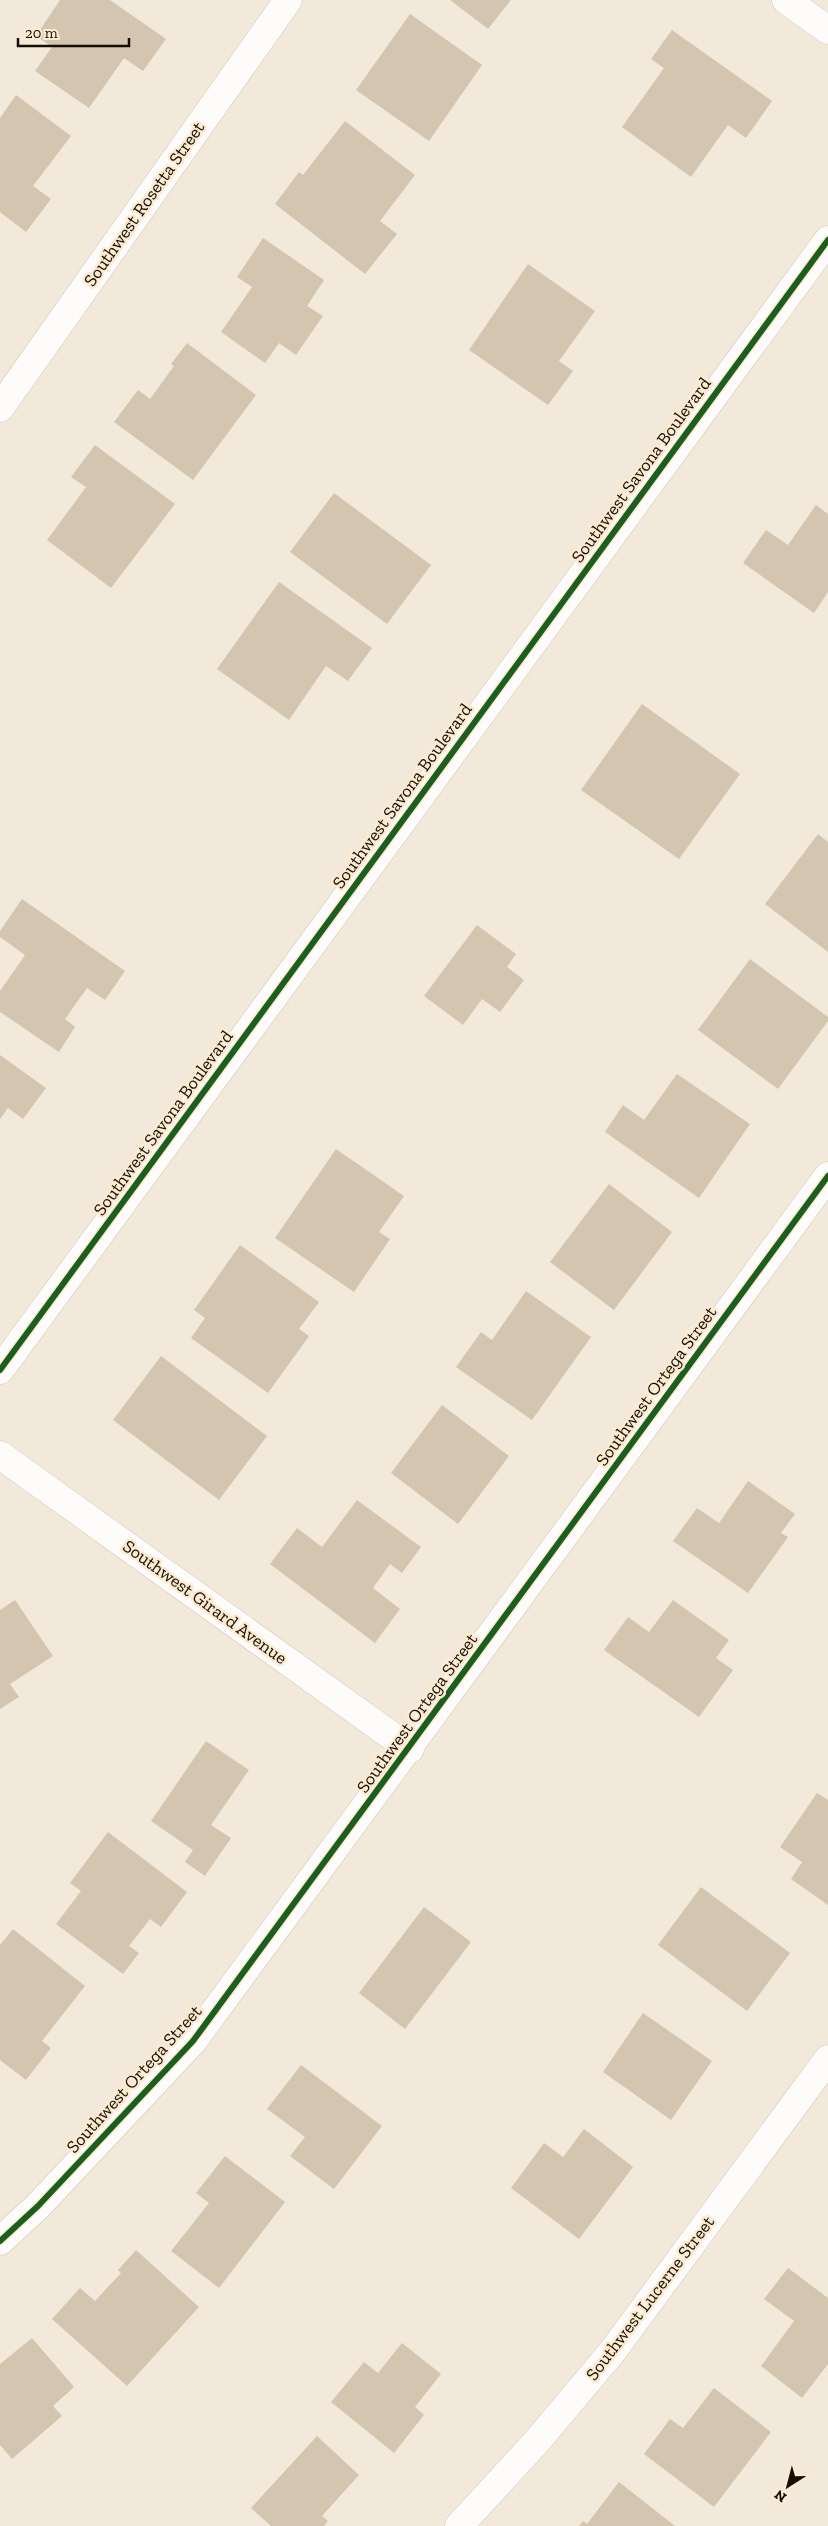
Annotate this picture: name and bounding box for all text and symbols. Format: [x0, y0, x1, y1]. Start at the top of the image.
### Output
scale bar [18, 15, 129, 47]
text: 20 m [25, 24, 58, 42]
street label: Southwest Rosetta Street [79, 117, 209, 291]
street label: Southwest Savona Boulevard [566, 373, 716, 567]
street label: Southwest Savona Boulevard [327, 699, 477, 893]
street label: Southwest Savona Boulevard [88, 1026, 238, 1220]
street label: Southwest Ortega Street [591, 1302, 721, 1470]
street label: Southwest Girard Avenue [119, 1535, 291, 1669]
street label: Southwest Ortega Street [352, 1629, 482, 1797]
street label: Southwest Ortega Street [62, 2000, 207, 2158]
street label: Southwest Lucerne Street [581, 2211, 719, 2385]
north arrow [763, 2461, 813, 2511]
text: N [771, 2486, 790, 2506]

